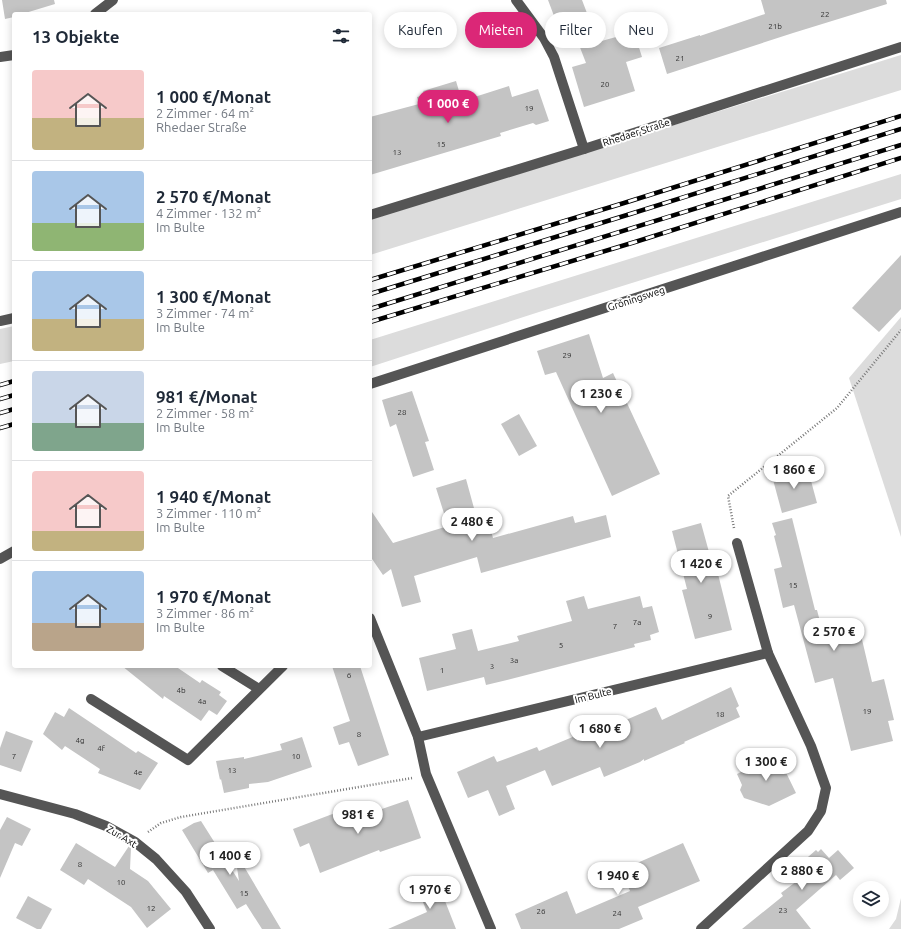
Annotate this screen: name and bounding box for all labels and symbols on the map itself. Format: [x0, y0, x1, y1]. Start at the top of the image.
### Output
house number: 22 [820, 10, 830, 19]
house number: 21b [768, 22, 782, 31]
house number: 21 [675, 54, 685, 63]
house number: 20 [600, 80, 610, 89]
pin: 1 000 € [411, 90, 485, 124]
house number: 19 [524, 104, 534, 113]
street label: Rhedaer Straße [601, 116, 671, 148]
house number: 15 [436, 140, 446, 149]
house number: 13 [392, 148, 402, 157]
street label: Gröningsweg [606, 284, 666, 313]
house number: 29 [562, 351, 572, 360]
pin: 1 230 € [564, 380, 638, 414]
house number: 28 [397, 408, 407, 417]
pin: 1 860 € [757, 456, 831, 490]
pin: 2 480 € [435, 508, 509, 542]
pin: 1 420 € [664, 550, 738, 584]
house number: 15 [788, 581, 798, 590]
house number: 9 [708, 612, 712, 621]
house number: 7a [633, 618, 641, 627]
pin: 2 570 € [797, 618, 871, 652]
house number: 7 [613, 622, 617, 631]
house number: 5 [559, 641, 563, 650]
house number: 3a [510, 656, 518, 665]
house number: 3 [490, 662, 494, 671]
house number: 1 [440, 666, 444, 675]
house number: 6 [347, 671, 352, 680]
house number: 4b [176, 686, 186, 695]
street label: Im Bulte [574, 686, 613, 705]
house number: 4a [198, 697, 206, 706]
house number: 19 [862, 707, 872, 716]
house number: 18 [715, 710, 725, 719]
pin: 1 680 € [563, 715, 637, 749]
house number: 8 [357, 730, 362, 739]
house number: 4g [75, 736, 85, 745]
house number: 4f [97, 744, 106, 753]
pin: 1 300 € [729, 748, 803, 782]
house number: 7 [12, 752, 16, 761]
house number: 10 [291, 752, 301, 761]
house number: 13 [227, 766, 237, 775]
house number: 4e [134, 768, 142, 777]
pin: 981 € [330, 801, 386, 835]
street label: Zur Axt [105, 823, 139, 850]
pin: 1 400 € [193, 842, 267, 876]
pin: 2 880 € [765, 857, 839, 891]
house number: 8 [78, 860, 83, 869]
pin: 1 940 € [581, 862, 655, 896]
pin: 1 970 € [393, 876, 467, 910]
house number: 10 [116, 878, 126, 887]
house number: 15 [239, 889, 249, 898]
house number: 12 [146, 904, 156, 913]
house number: 23 [778, 906, 788, 915]
house number: 26 [536, 907, 546, 916]
house number: 24 [612, 909, 622, 918]

